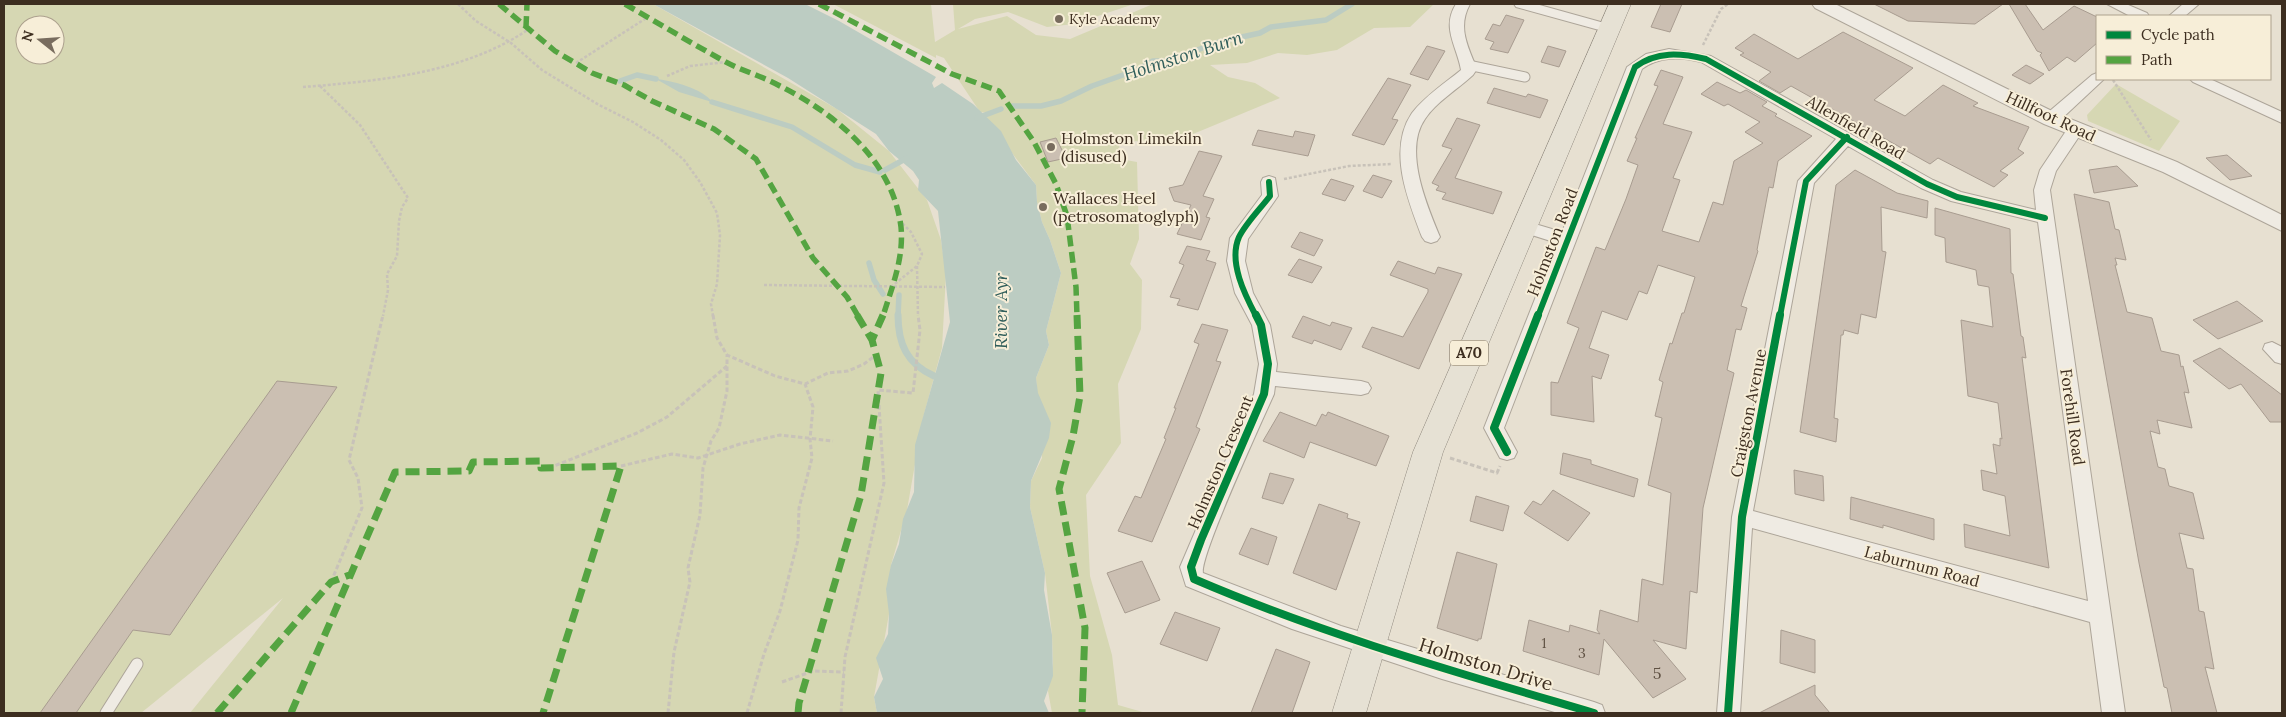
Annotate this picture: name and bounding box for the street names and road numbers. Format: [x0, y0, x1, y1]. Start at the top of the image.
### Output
street label: Hillfoot Road [2003, 86, 2100, 146]
street label: Allenfield Road [1802, 90, 1909, 164]
street label: Holmston Road [1522, 185, 1582, 299]
road number: A70 [1450, 340, 1488, 366]
street label: Craigston Avenue [1726, 347, 1770, 479]
street label: Forehill Road [2056, 367, 2090, 467]
street label: Holmston Crescent [1183, 391, 1258, 532]
street label: Laburnum Road [1862, 541, 1982, 591]
street label: Holmston Drive [1416, 632, 1556, 696]

